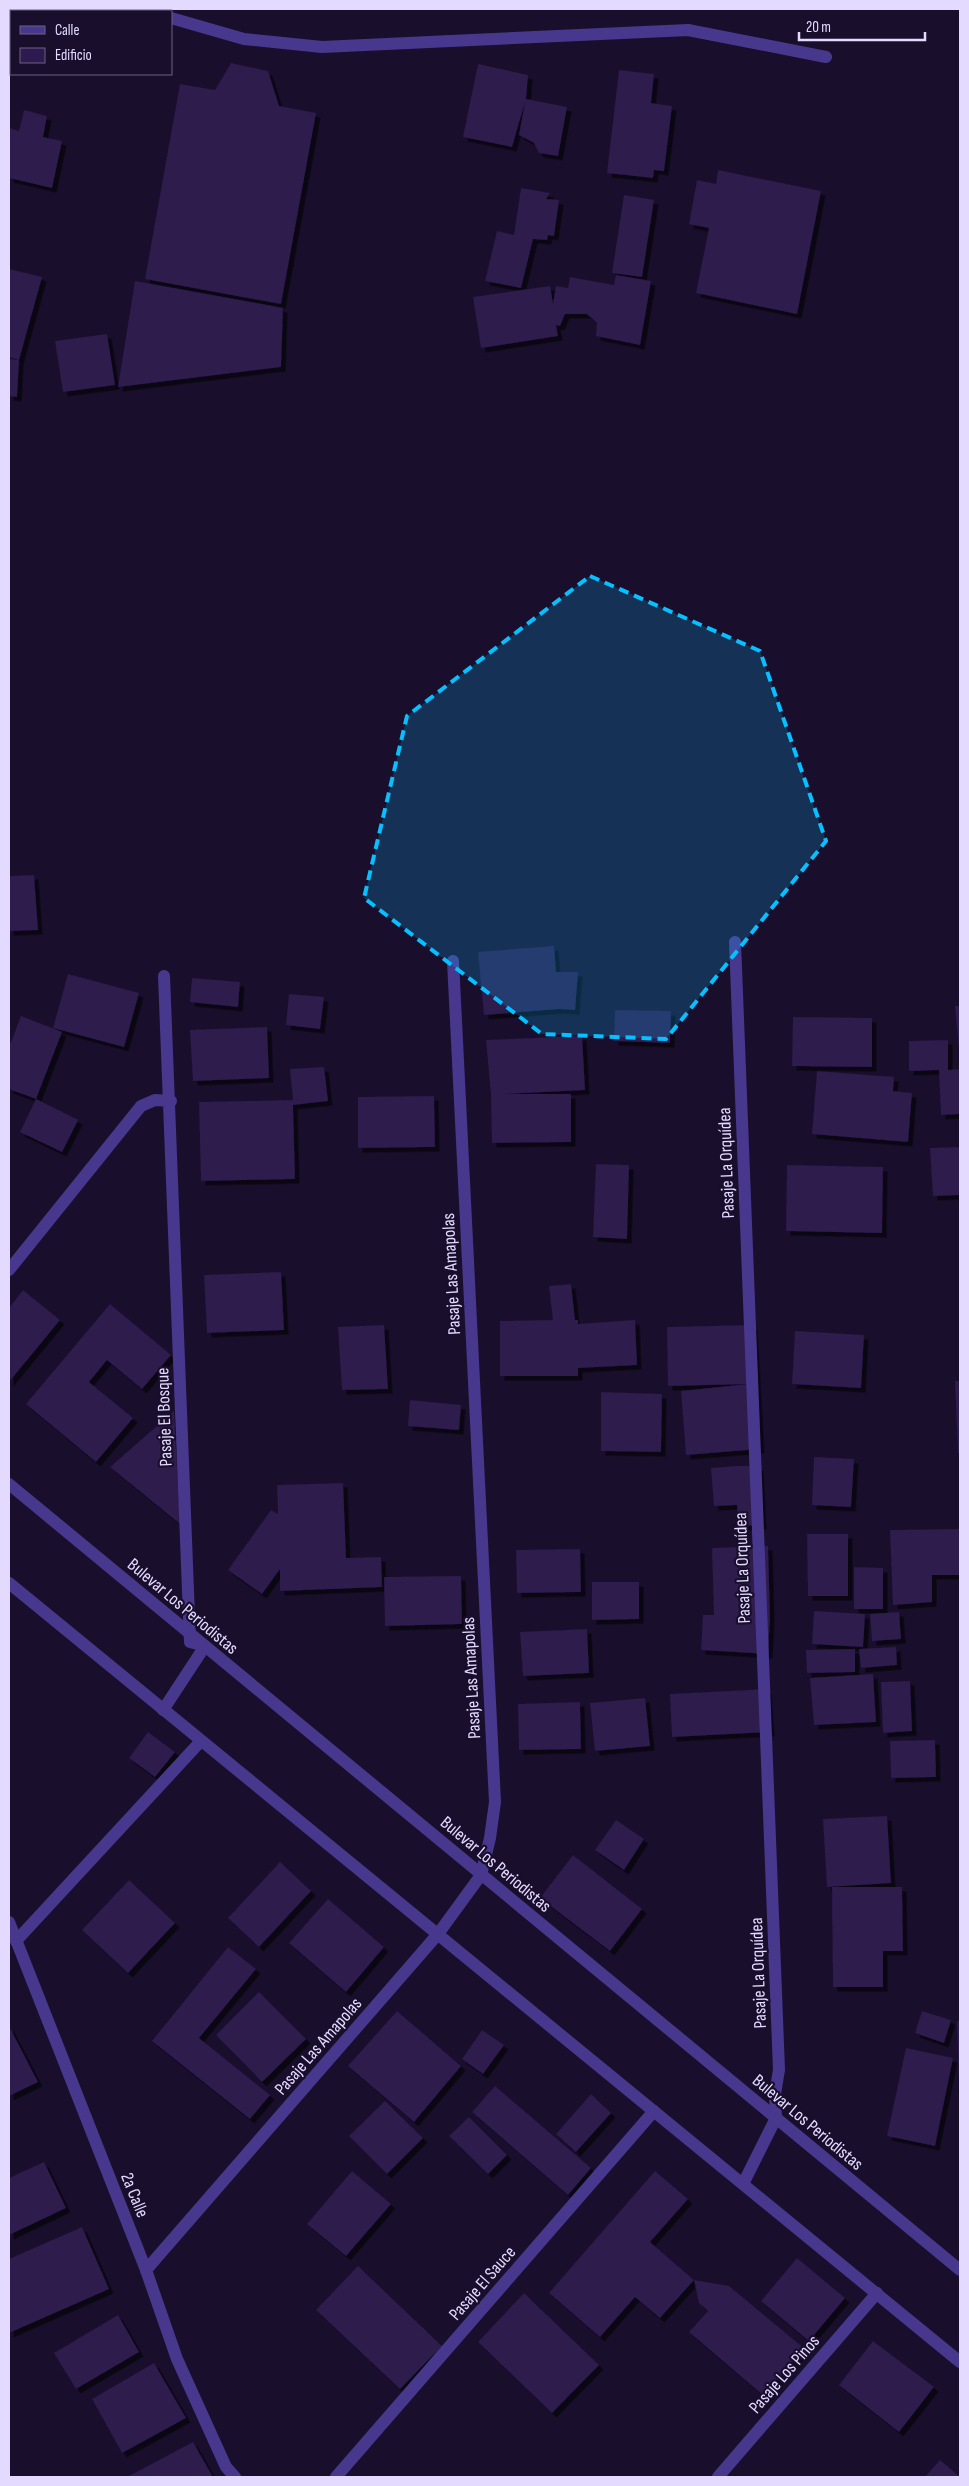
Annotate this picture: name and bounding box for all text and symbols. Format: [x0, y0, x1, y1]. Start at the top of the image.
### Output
legend [10, 10, 172, 75]
scale bar [799, 10, 925, 42]
text: 20 m [806, 18, 831, 37]
text: Calle [55, 21, 79, 40]
text: Edificio [55, 46, 92, 65]
street label: Pasaje La Orquídea [714, 1107, 739, 1219]
street label: Pasaje Las Amapolas [438, 1212, 465, 1335]
street label: Pasaje El Bosque [152, 1367, 177, 1467]
street label: Pasaje La Orquídea [730, 1512, 755, 1624]
street label: Bulevar Los Periodistas [123, 1554, 242, 1659]
street label: Pasaje Las Amapolas [458, 1616, 485, 1739]
street label: Bulevar Los Periodistas [436, 1812, 555, 1917]
street label: Pasaje La Orquídea [746, 1917, 771, 2029]
street label: Pasaje Las Amapolas [270, 1993, 366, 2099]
street label: Bulevar Los Periodistas [748, 2070, 867, 2175]
street label: 2a Calle [116, 2170, 153, 2221]
street label: Pasaje El Sauce [445, 2242, 520, 2325]
street label: Pasaje Los Pinos [745, 2331, 824, 2418]

